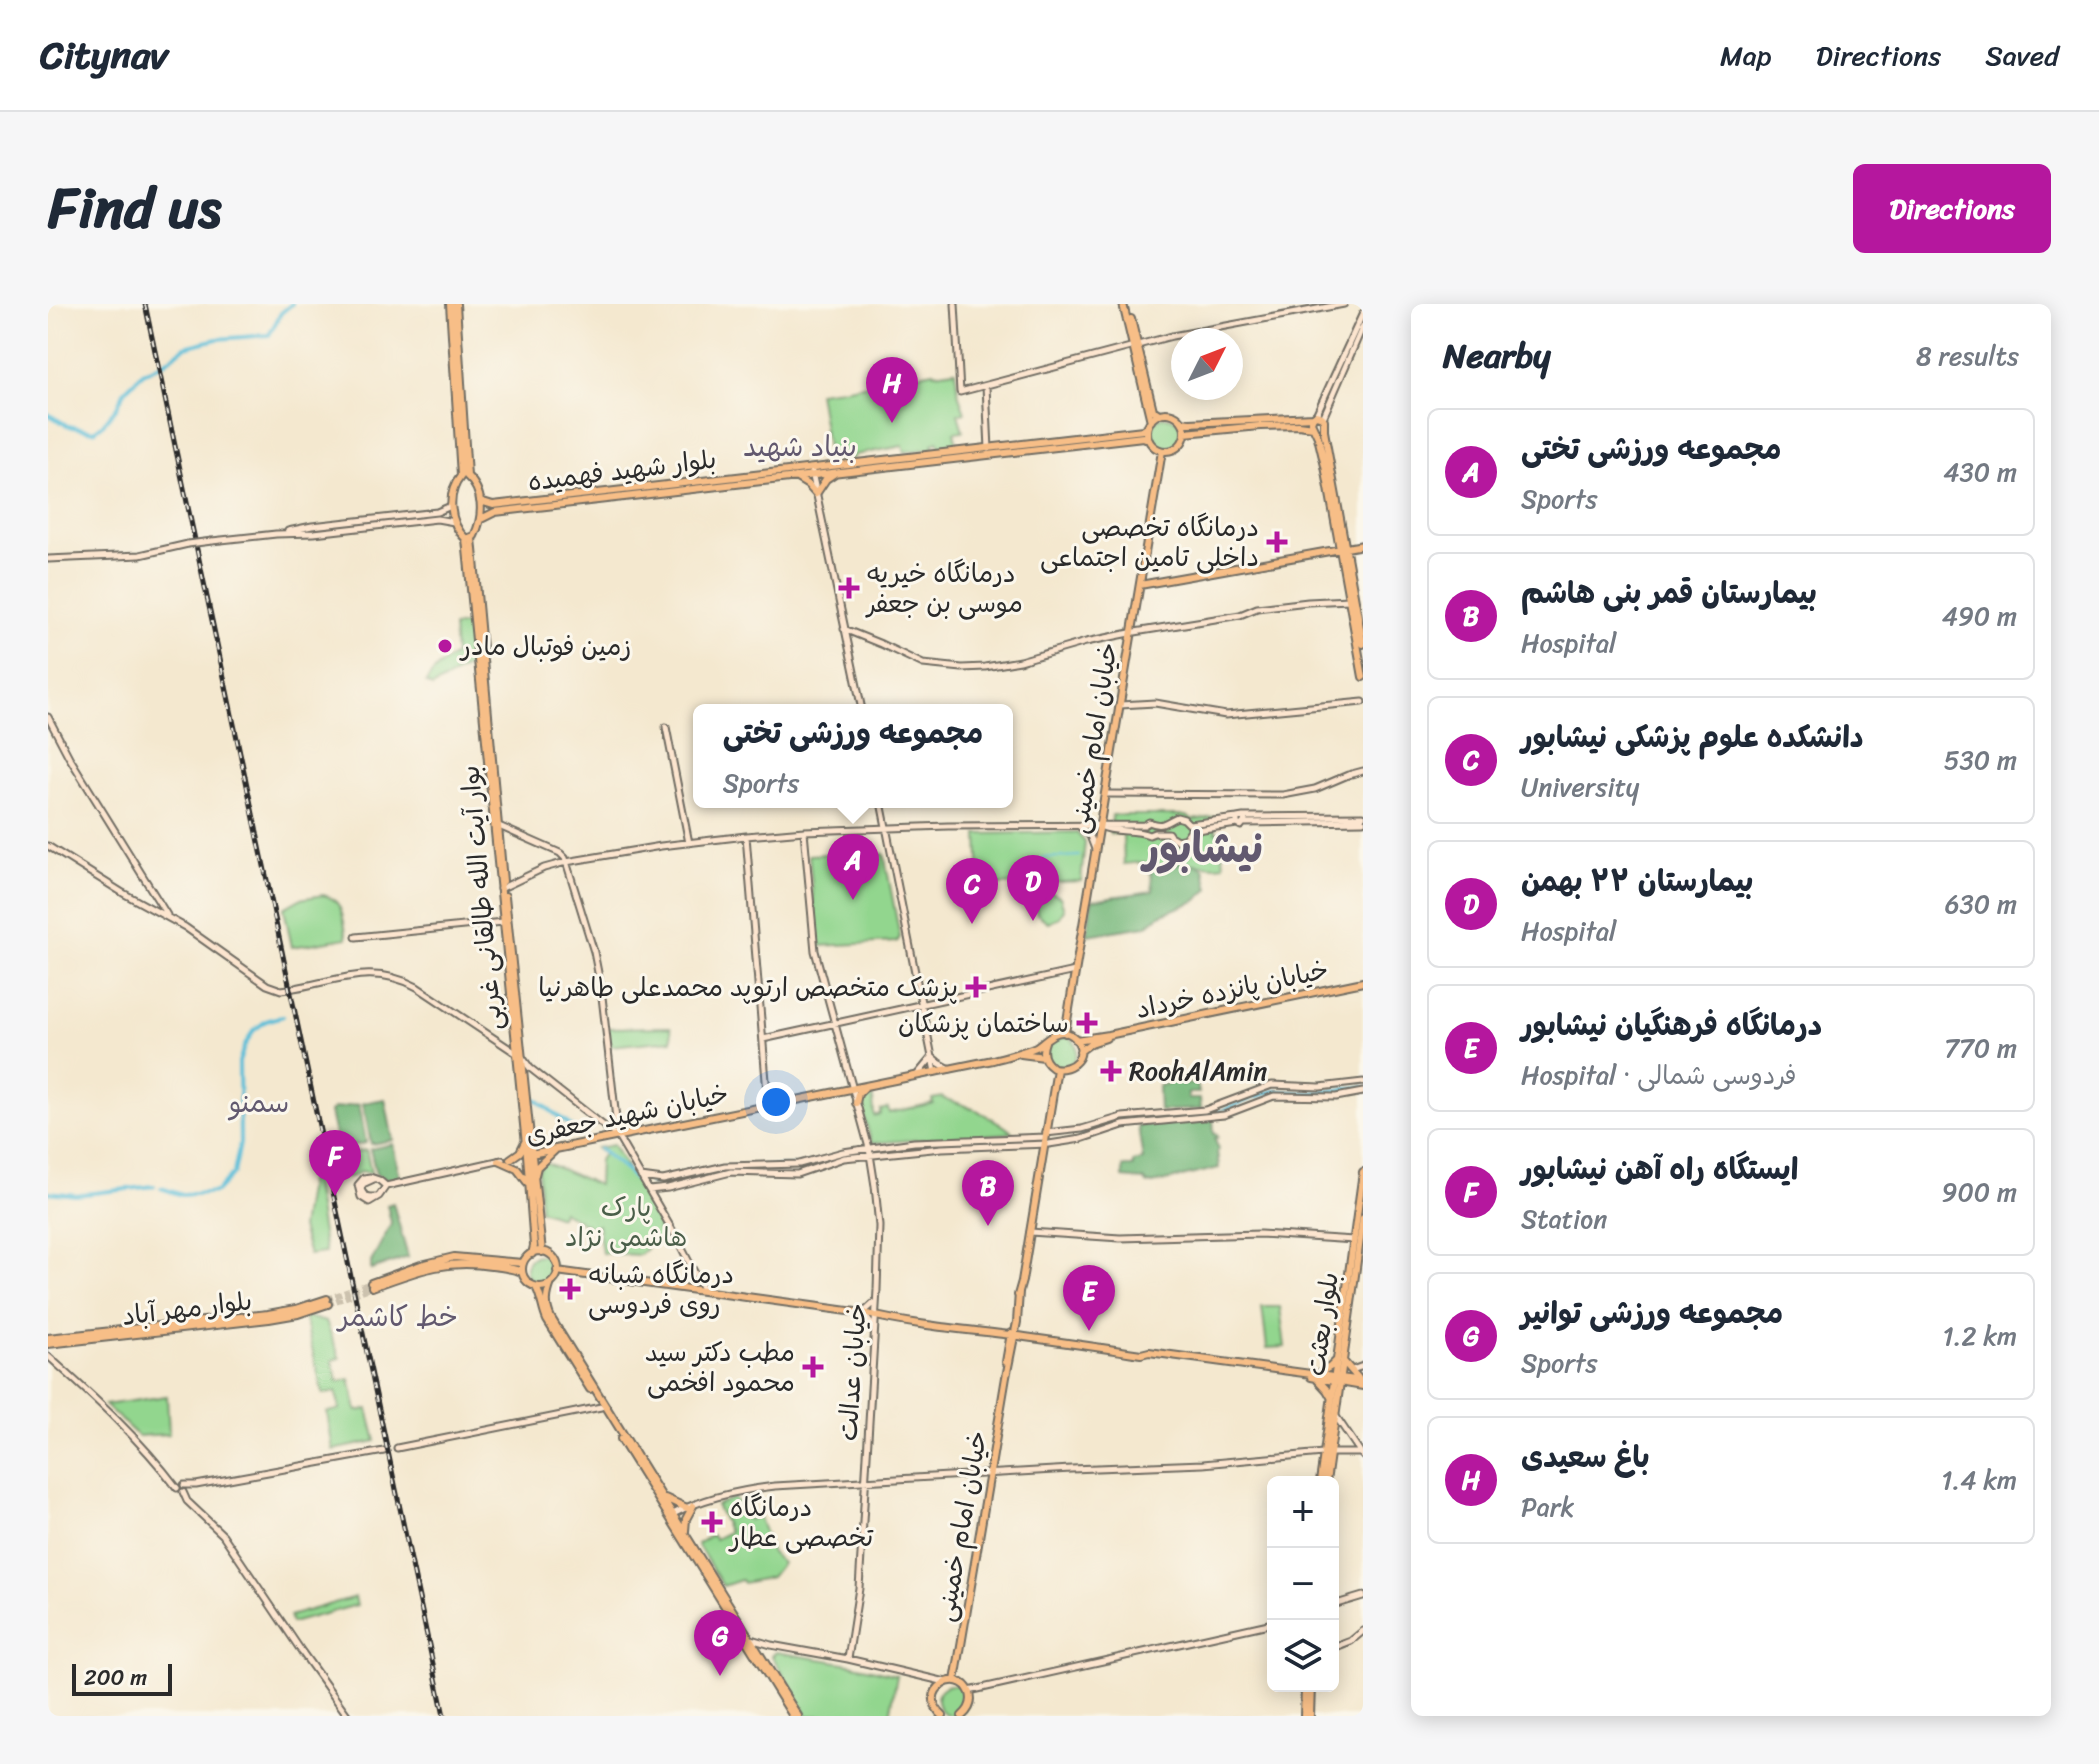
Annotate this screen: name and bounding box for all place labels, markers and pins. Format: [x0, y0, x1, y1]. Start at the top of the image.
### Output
pin: H [866, 357, 918, 423]
place label: درمانگاه تخصصی داخلی تامین اجتماعی [1040, 504, 1259, 580]
marker: درمانگاه تخصصی داخلی تامین اجتماعی [1266, 531, 1288, 553]
place label: درمانگاه خیریه موسی بن جعفر [865, 550, 1023, 626]
marker: درمانگاه خیریه موسی بن جعفر [838, 577, 860, 599]
place label: زمین فوتبال مادر [459, 623, 631, 669]
marker: زمین فوتبال مادر [436, 637, 454, 655]
pin: A [827, 834, 879, 900]
pin: D [1007, 855, 1059, 921]
pin: C [946, 858, 998, 924]
place label: پزشک متخصص ارتوپد محمدعلی طاهرنیا [538, 964, 958, 1010]
marker: پزشک متخصص ارتوپد محمدعلی طاهرنیا [965, 976, 987, 998]
place label: ساختمان پزشکان [898, 1000, 1069, 1046]
marker: ساختمان پزشکان [1076, 1012, 1098, 1034]
place label: RoohAlAmin [1129, 1048, 1267, 1094]
marker: RoohAlAmin [1100, 1060, 1122, 1082]
pin: F [309, 1130, 361, 1196]
pin: B [962, 1160, 1014, 1226]
place label: درمانگاه شبانه روی فردوسی [588, 1251, 734, 1327]
pin: E [1063, 1265, 1115, 1331]
marker: درمانگاه شبانه روی فردوسی [559, 1278, 581, 1300]
place label: مطب دکتر سید محمود افخمی [645, 1329, 795, 1405]
marker: مطب دکتر سید محمود افخمی [802, 1356, 824, 1378]
place label: درمانگاه تخصصی عطار [728, 1484, 874, 1560]
marker: درمانگاه تخصصی عطار [701, 1511, 723, 1533]
pin: G [694, 1610, 746, 1676]

